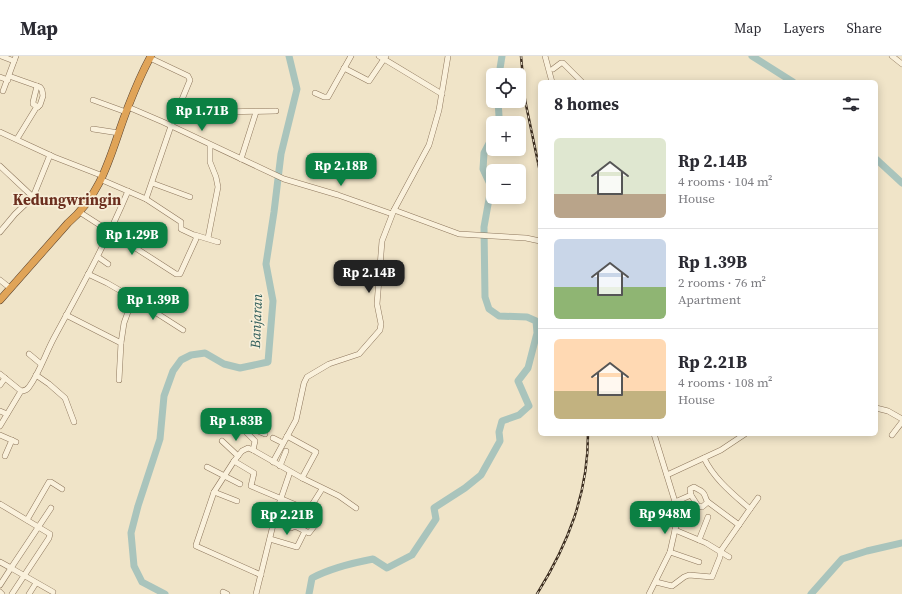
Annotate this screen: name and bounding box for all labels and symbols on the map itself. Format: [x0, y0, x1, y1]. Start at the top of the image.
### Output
pin: Rp 1.71B [161, 98, 243, 132]
pin: Rp 2.18B [300, 153, 382, 187]
district label: Kedungwringin [13, 189, 121, 210]
pin: Rp 1.29B [91, 222, 173, 256]
pin: Rp 2.14B [328, 260, 410, 294]
pin: Rp 1.39B [112, 287, 194, 321]
water label: Banjaran [245, 293, 267, 350]
pin: Rp 1.83B [195, 408, 277, 442]
pin: Rp 948M [628, 501, 702, 535]
pin: Rp 2.21B [246, 502, 328, 536]

